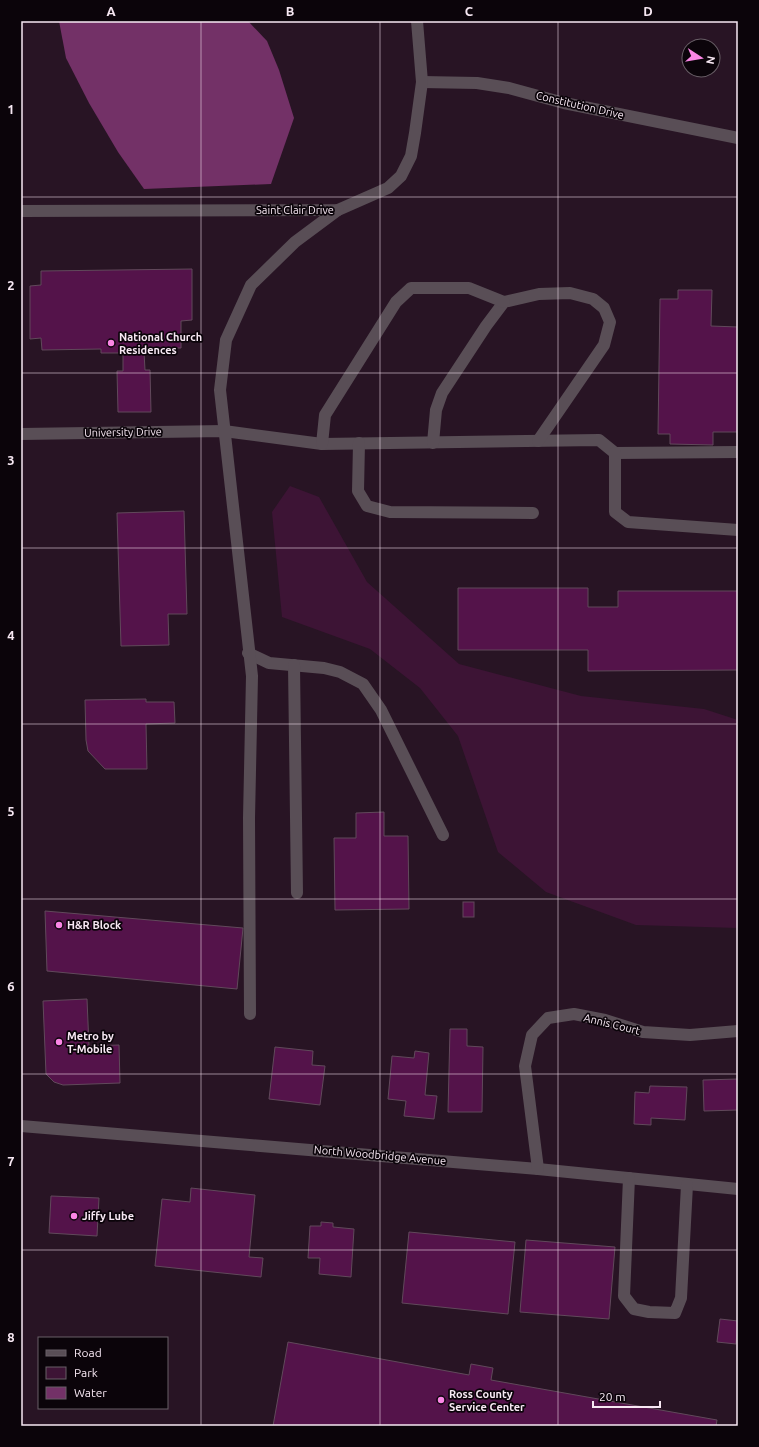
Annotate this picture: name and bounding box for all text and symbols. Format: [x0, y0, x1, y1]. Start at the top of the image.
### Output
text: A [106, 4, 116, 18]
text: B [286, 4, 295, 18]
text: C [465, 4, 474, 18]
text: D [643, 4, 653, 18]
north arrow [681, 38, 721, 78]
text: N [704, 55, 718, 65]
street label: Constitution Drive [535, 89, 625, 121]
text: 1 [7, 102, 15, 116]
street label: Saint Clair Drive [256, 204, 334, 216]
text: 2 [7, 278, 15, 292]
place label: National Church Residences [119, 331, 202, 356]
marker: National Church Residences [106, 338, 116, 348]
street label: University Drive [84, 425, 162, 439]
text: 3 [7, 453, 15, 467]
text: 4 [7, 628, 15, 642]
text: 5 [7, 804, 15, 818]
place label: H&R Block [67, 919, 122, 931]
marker: H&R Block [54, 920, 64, 930]
text: 6 [7, 979, 15, 993]
street label: Annis Court [583, 1011, 642, 1037]
place label: Metro by T-Mobile [67, 1030, 114, 1055]
marker: Metro by T-Mobile [54, 1037, 64, 1047]
street label: North Woodbridge Avenue [313, 1143, 447, 1167]
text: 7 [7, 1154, 15, 1168]
place label: Jiffy Lube [82, 1210, 134, 1222]
marker: Jiffy Lube [69, 1211, 79, 1221]
text: 8 [7, 1330, 15, 1344]
legend [38, 1337, 168, 1409]
text: Road [74, 1346, 102, 1359]
text: Park [74, 1366, 98, 1379]
scale bar [593, 1383, 660, 1409]
text: Water [74, 1386, 107, 1399]
place label: Ross County Service Center [449, 1388, 525, 1413]
text: 20 m [599, 1390, 626, 1403]
marker: Ross County Service Center [436, 1395, 446, 1405]

